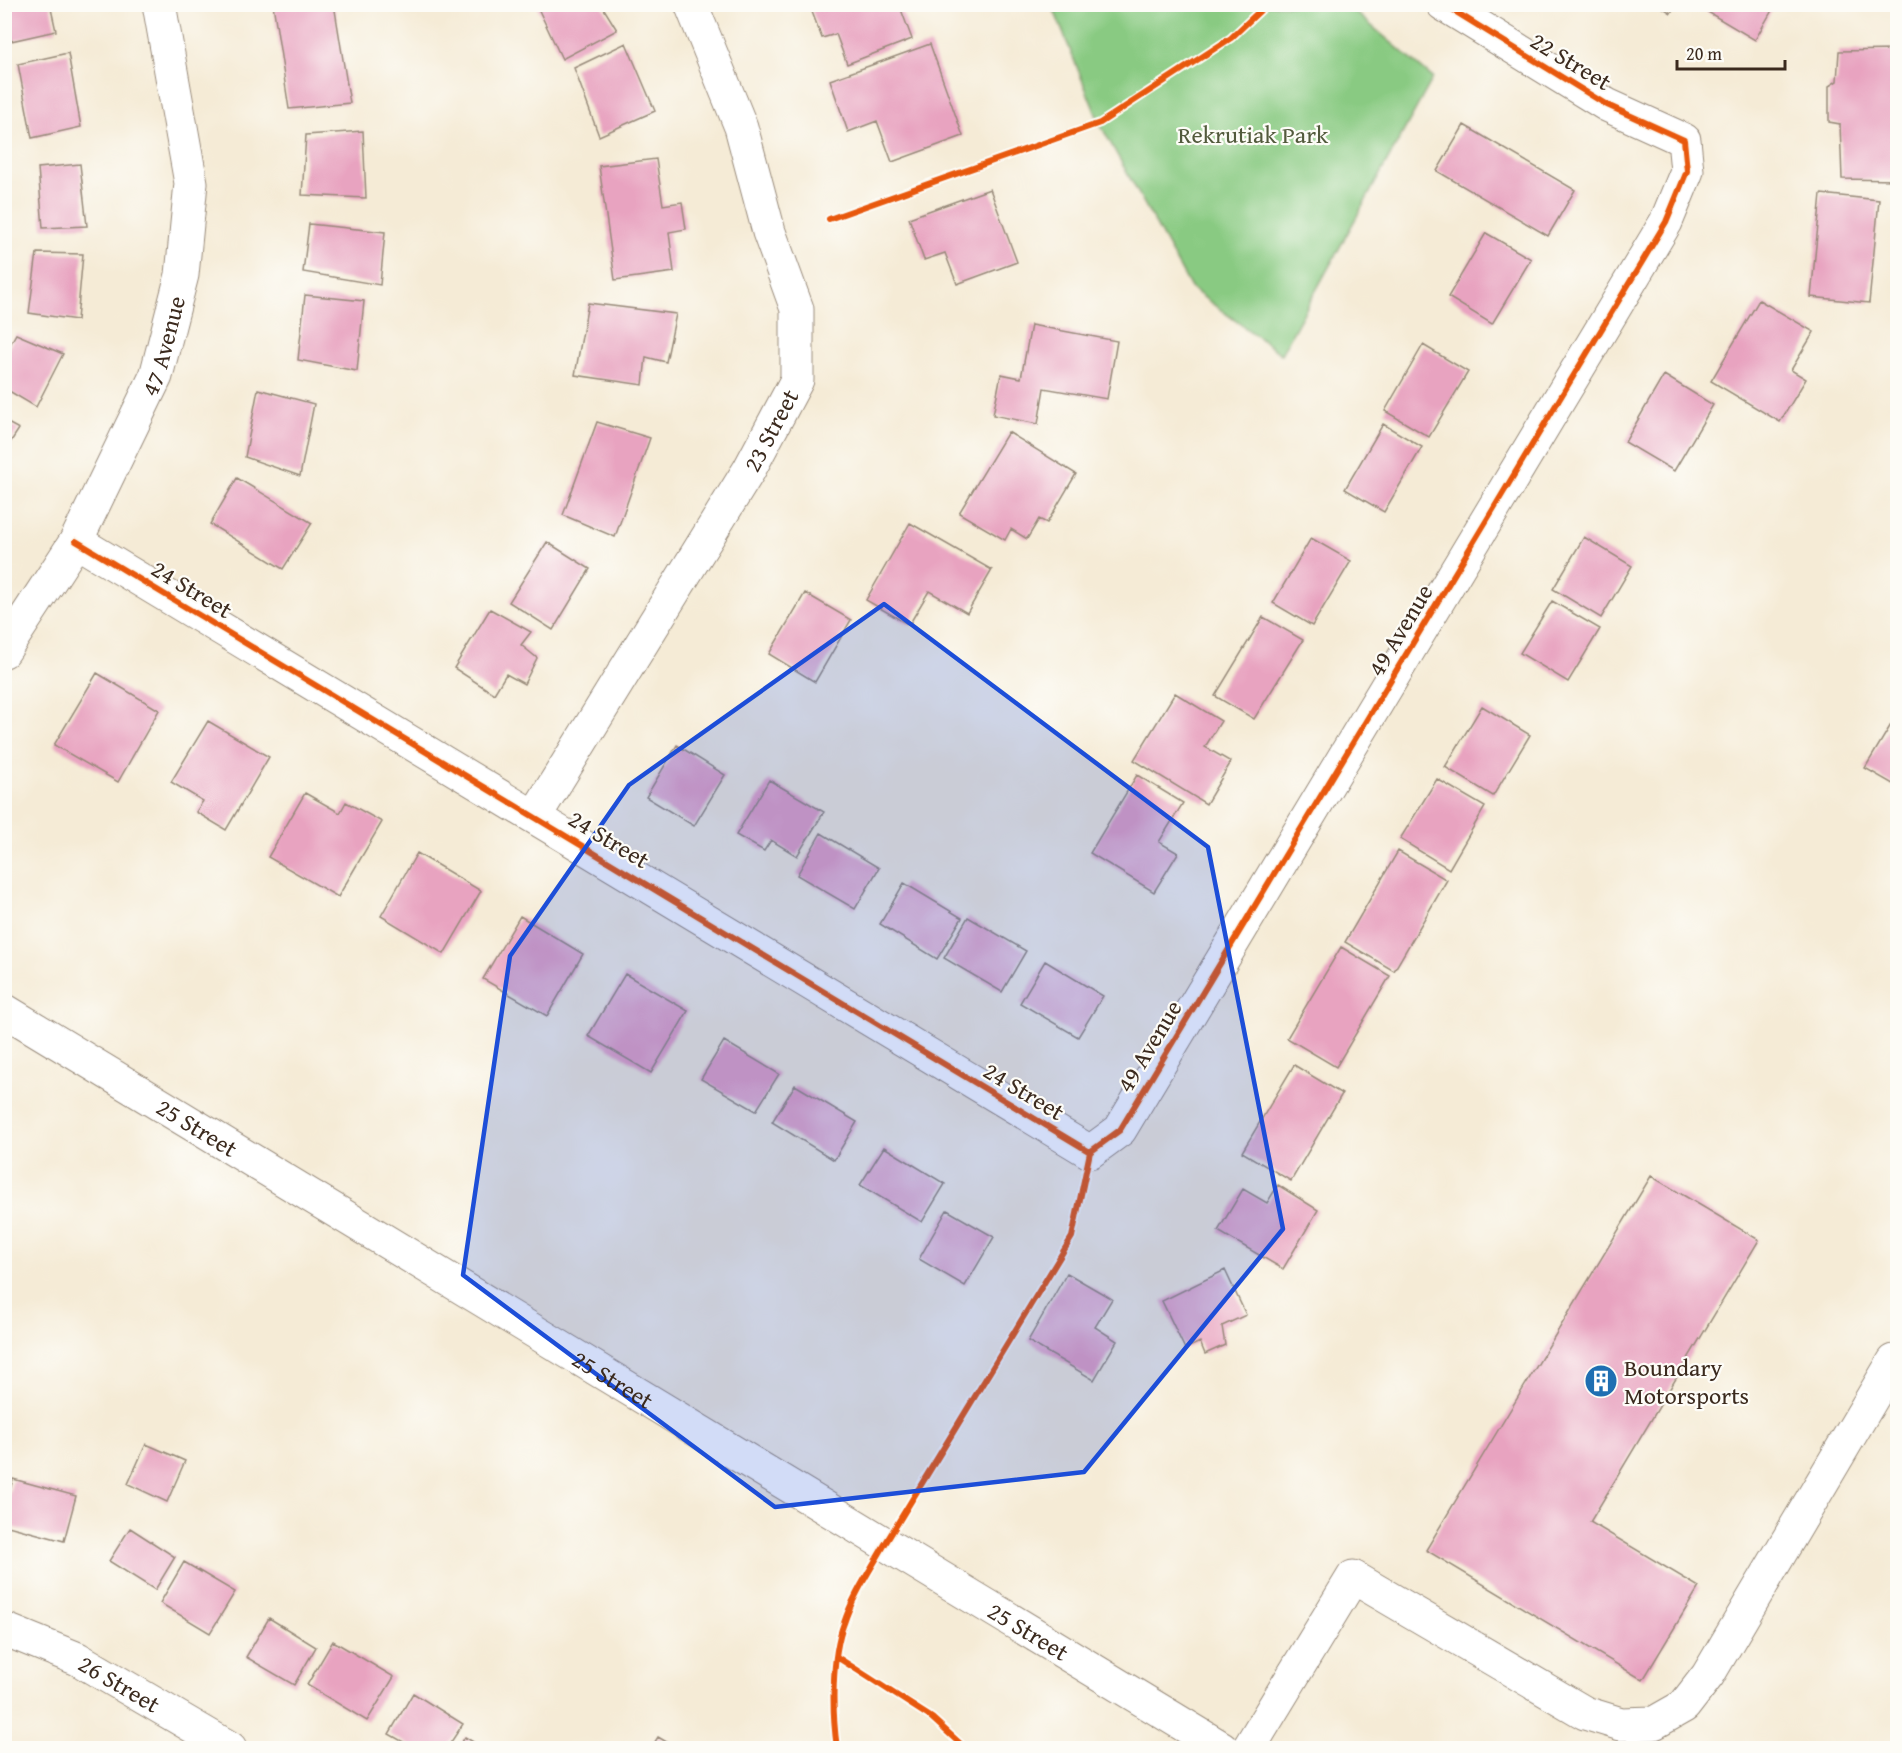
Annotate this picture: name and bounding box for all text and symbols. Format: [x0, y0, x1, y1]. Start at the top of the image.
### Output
street label: 22 Street [1524, 23, 1619, 99]
scale bar [1677, 33, 1785, 71]
text: 20 m [1686, 40, 1722, 67]
park label: Rekrutiak Park [1178, 117, 1329, 152]
street label: 47 Avenue [132, 292, 193, 402]
street label: 23 Street [734, 382, 807, 478]
street label: 24 Street [145, 551, 240, 627]
street label: 49 Avenue [1359, 577, 1441, 683]
street label: 24 Street [562, 801, 657, 877]
street label: 49 Avenue [1108, 993, 1190, 1099]
street label: 24 Street [977, 1053, 1072, 1129]
street label: 25 Street [150, 1089, 245, 1165]
street label: 25 Street [566, 1341, 661, 1417]
place label: Boundary Motorsports [1624, 1350, 1749, 1413]
building icon: Boundary Motorsports [1583, 1363, 1619, 1399]
street label: 25 Street [981, 1593, 1076, 1669]
street label: 26 Street [72, 1646, 167, 1721]

